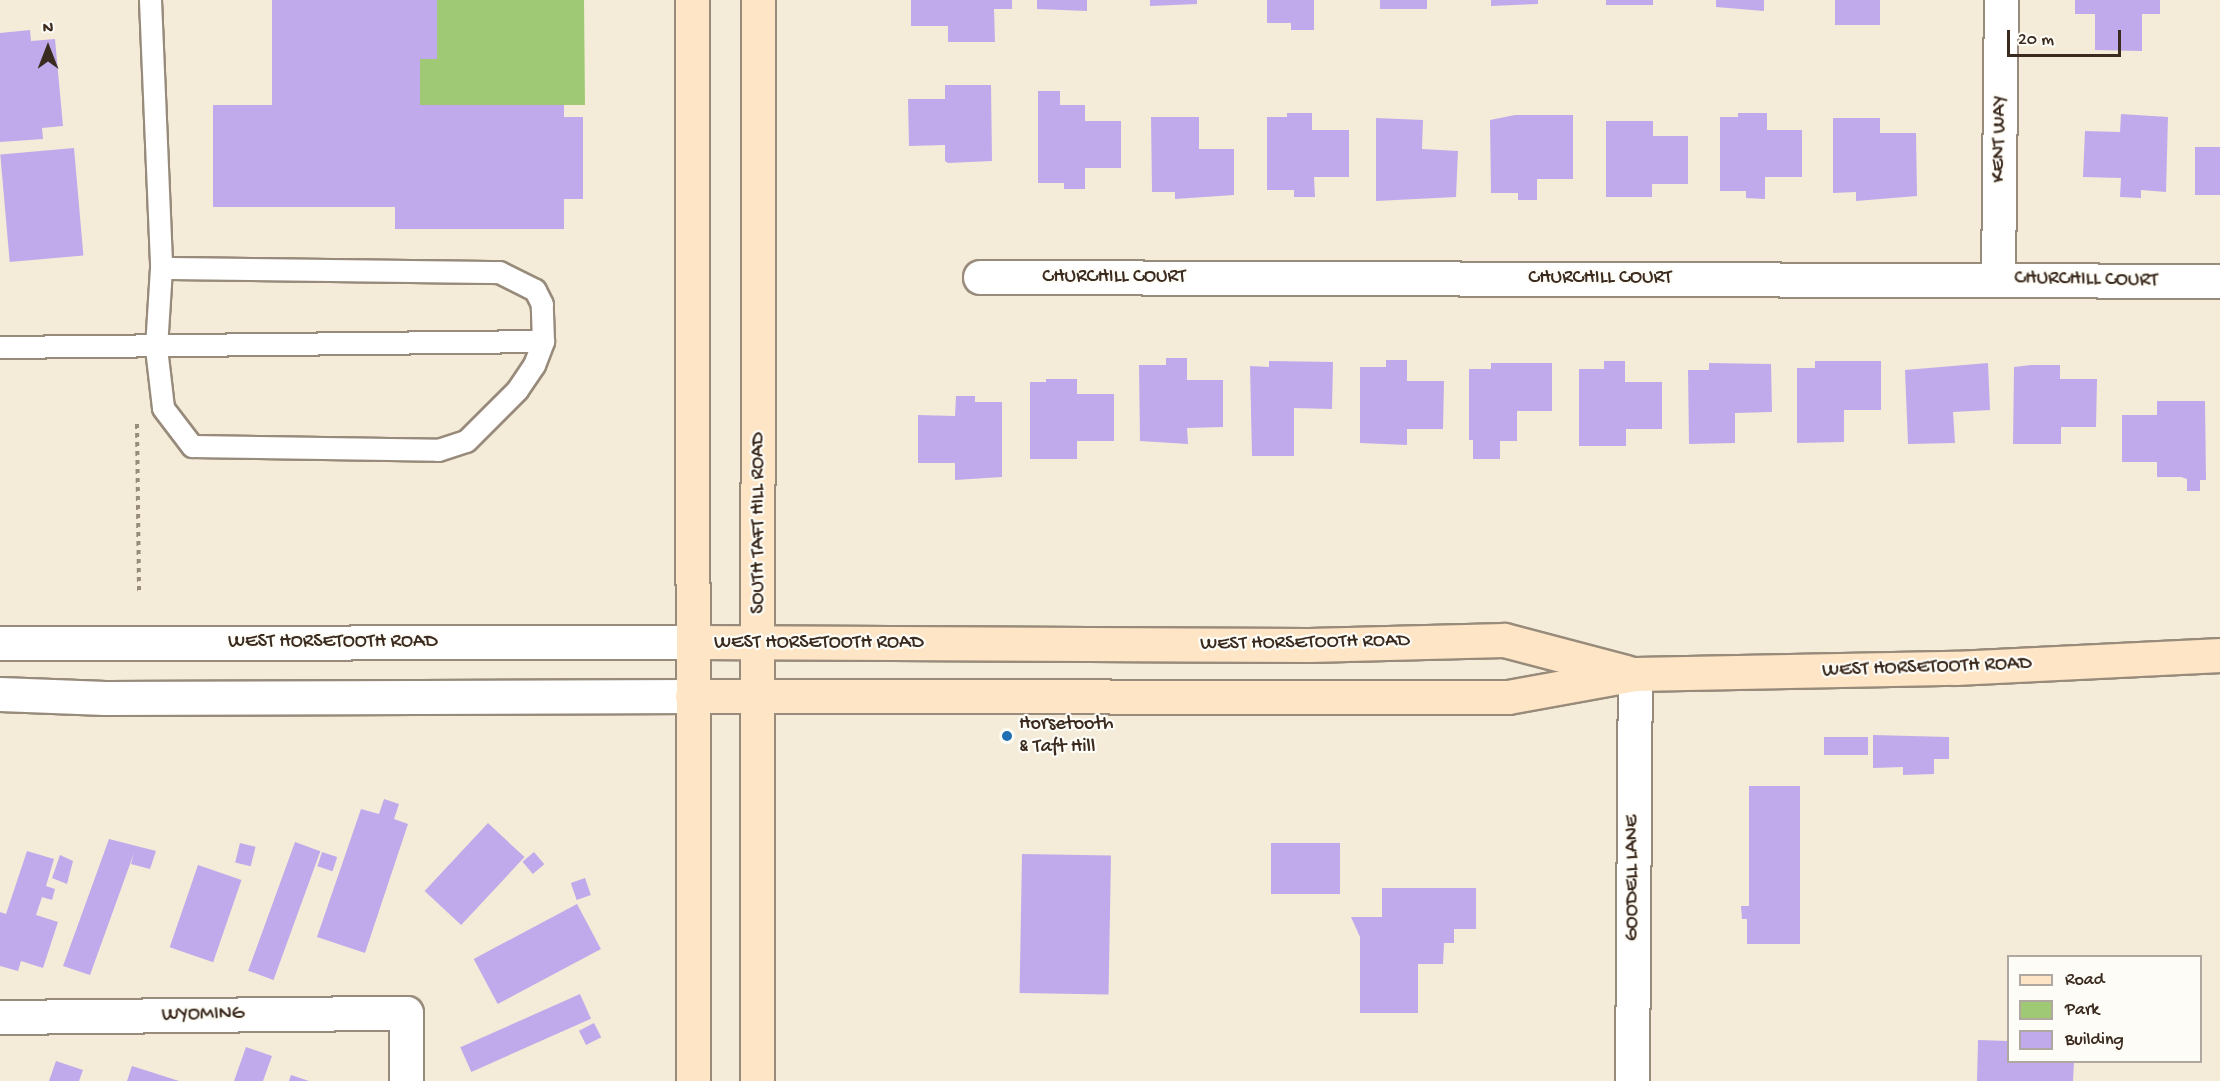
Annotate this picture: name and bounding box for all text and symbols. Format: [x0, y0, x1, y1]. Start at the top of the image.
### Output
north arrow [18, 18, 78, 78]
scale bar [2010, 18, 2124, 56]
text: N [43, 20, 53, 39]
text: 20 m [2018, 30, 2054, 51]
street label: KENT WAY [1987, 95, 2013, 183]
street label: CHURCHILL COURT [1042, 265, 1186, 289]
street label: CHURCHILL COURT [1528, 266, 1672, 290]
street label: CHURCHILL COURT [2014, 267, 2158, 293]
street label: SOUTH TAFT HILL ROAD [747, 432, 771, 614]
street label: WEST HORSETOOTH ROAD [1200, 629, 1410, 657]
street label: WEST HORSETOOTH ROAD [228, 630, 438, 654]
street label: WEST HORSETOOTH ROAD [714, 631, 924, 655]
street label: WEST HORSETOOTH ROAD [1822, 652, 2032, 684]
place label: Horsetooth & Taft Hill [1019, 712, 1113, 759]
marker: Horsetooth & Taft Hill [1000, 729, 1014, 743]
street label: GOODELL LANE [1621, 815, 1645, 941]
legend [2007, 955, 2202, 1063]
text: Road [2065, 970, 2104, 991]
text: Park [2065, 1000, 2099, 1021]
street label: WYOMING [161, 1002, 245, 1028]
text: Building [2065, 1030, 2124, 1051]

